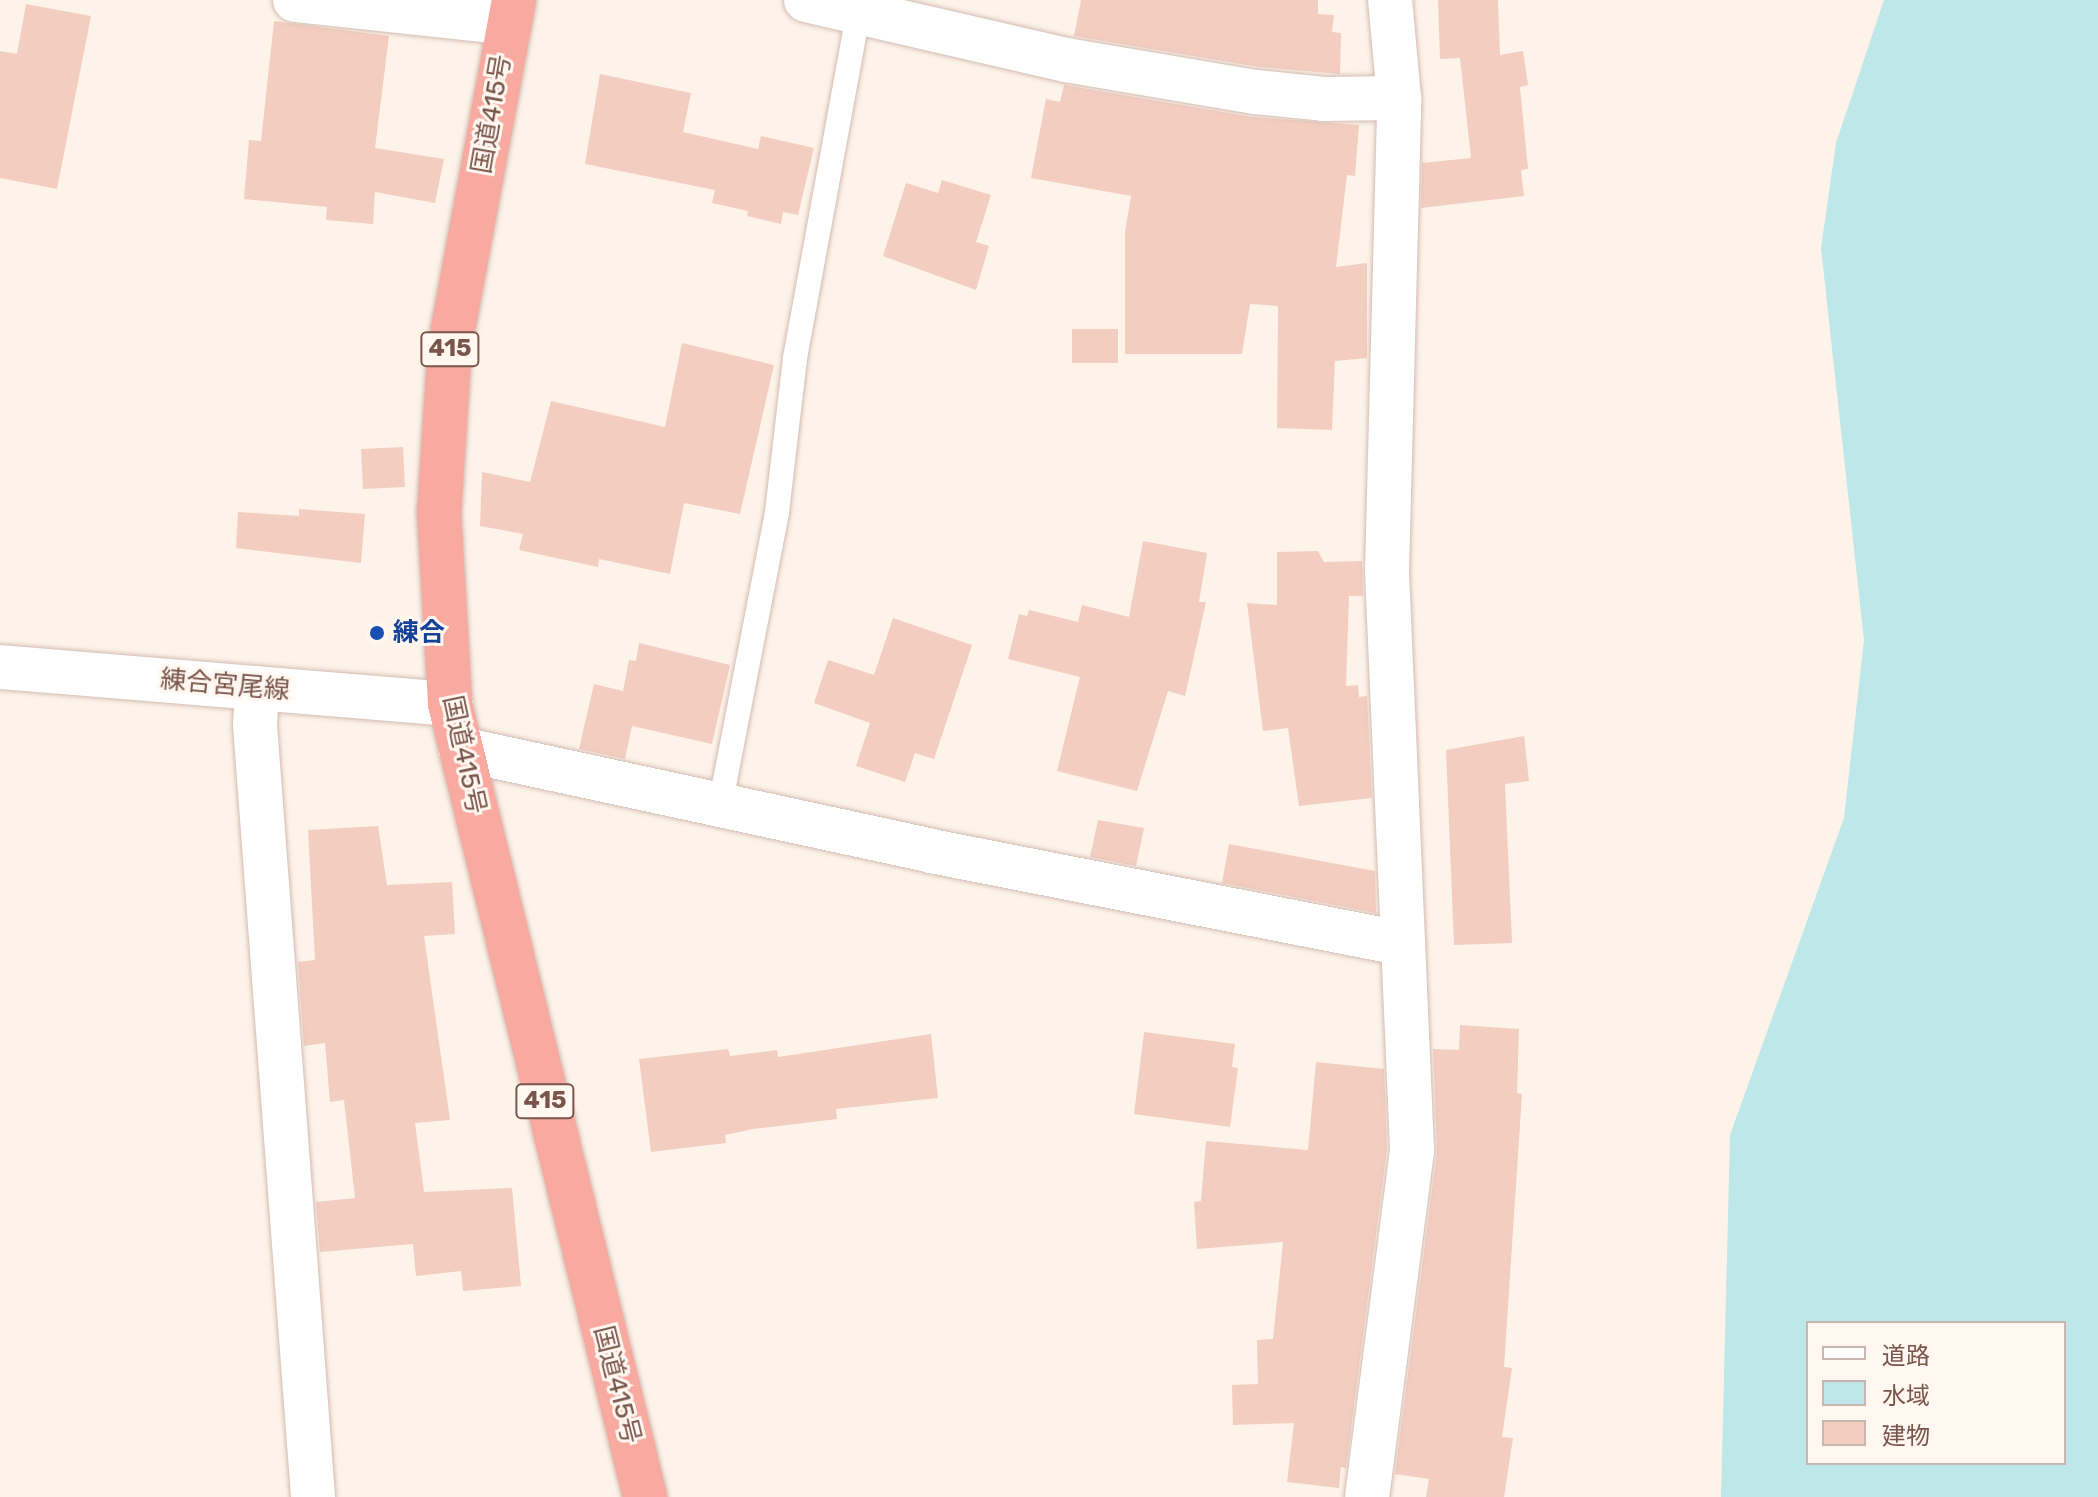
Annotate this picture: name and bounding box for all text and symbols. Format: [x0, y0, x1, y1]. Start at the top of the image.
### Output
street label: 国道415号 [466, 52, 518, 176]
road number: 415 [420, 329, 480, 369]
place label: 練合 [393, 617, 445, 649]
marker: 練合 [368, 624, 386, 642]
street label: 練合宮尾線 [159, 664, 291, 706]
street label: 国道415号 [436, 693, 492, 817]
road number: 415 [515, 1081, 575, 1121]
legend [1806, 1321, 2066, 1465]
street label: 国道415号 [587, 1323, 647, 1447]
text: 道路 [1882, 1342, 1930, 1370]
text: 水域 [1882, 1382, 1930, 1410]
text: 建物 [1882, 1422, 1930, 1450]

